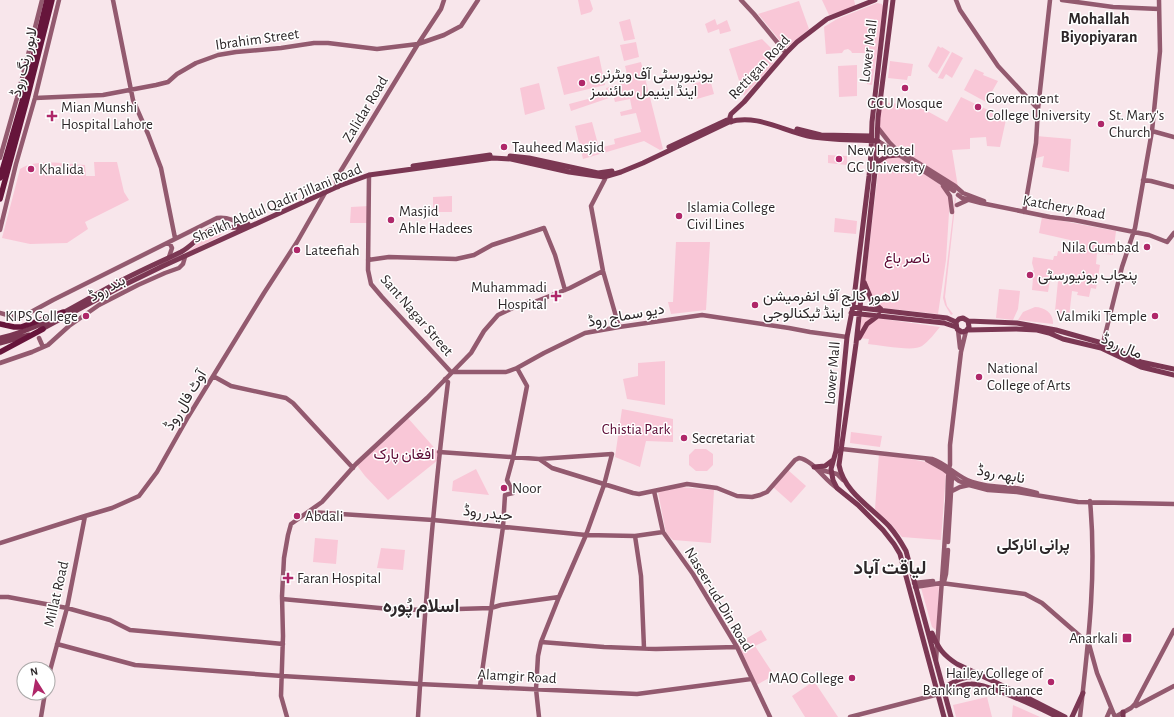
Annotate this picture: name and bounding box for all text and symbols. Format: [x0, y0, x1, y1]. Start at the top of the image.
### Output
district label: Mohallah Biyopiyaran [1061, 11, 1137, 46]
street label: Lower Mall [857, 19, 880, 83]
street label: لاہور رنگ روڈ [8, 26, 42, 99]
street label: Ibrahim Street [214, 26, 300, 53]
street label: Rettigan Road [726, 32, 793, 102]
place label: یونیورسٹی آف ویٹرنری اینڈ اینیمل سائنسز [589, 66, 713, 100]
street label: Zalidar Road [340, 74, 391, 145]
marker: یونیورسٹی آف ویٹرنری اینڈ اینیمل سائنسز [577, 78, 587, 88]
marker: GCU Mosque [900, 83, 910, 93]
place label: Government College University [986, 91, 1091, 123]
place label: GCU Mosque [867, 96, 943, 111]
place label: Mian Munshi Hospital Lahore [61, 100, 153, 132]
marker: Government College University [973, 102, 983, 112]
place label: St. Mary's Church [1109, 108, 1164, 140]
marker: Mian Munshi Hospital Lahore [46, 110, 58, 122]
marker: St. Mary's Church [1096, 119, 1106, 129]
place label: Tauheed Masjid [512, 140, 605, 155]
marker: Tauheed Masjid [499, 142, 509, 152]
place label: New Hostel GC University [847, 143, 926, 175]
marker: New Hostel GC University [834, 154, 844, 164]
street label: Sheikh Abdul Qadir Jillani Road [191, 161, 364, 246]
place label: Khalida [39, 162, 84, 177]
marker: Khalida [26, 164, 36, 174]
street label: Katchery Road [1021, 193, 1107, 222]
place label: Islamia College Civil Lines [687, 200, 775, 232]
place label: Masjid Ahle Hadees [399, 204, 473, 236]
marker: Islamia College Civil Lines [674, 211, 684, 221]
marker: Masjid Ahle Hadees [386, 215, 396, 225]
place label: Nila Gumbad [1061, 240, 1139, 255]
marker: Nila Gumbad [1142, 242, 1152, 252]
place label: Lateefiah [305, 243, 360, 258]
marker: Lateefiah [292, 245, 302, 255]
park label: ناصر باغ [884, 251, 930, 269]
place label: پنجاب یونیورسٹی [1038, 268, 1137, 285]
marker: پنجاب یونیورسٹی [1025, 270, 1035, 280]
street label: بند روڈ [86, 272, 128, 305]
street label: Sant Nagar Street [378, 272, 456, 359]
place label: Muhammadi Hospital [471, 280, 547, 312]
place label: لاھور کالج آف انفرمیشن اینڈ ٹیکنالوجی [763, 288, 900, 323]
marker: Muhammadi Hospital [550, 290, 562, 302]
street label: دیو سماج روڈ [586, 300, 666, 333]
marker: لاھور کالج آف انفرمیشن اینڈ ٹیکنالوجی [750, 300, 760, 310]
place label: KIPS College [5, 309, 78, 324]
place label: Valmiki Temple [1057, 309, 1147, 324]
marker: KIPS College [81, 311, 91, 321]
marker: Valmiki Temple [1150, 311, 1160, 321]
street label: مال روڈ [1099, 330, 1145, 363]
street label: Lower Mall [822, 341, 843, 405]
place label: National College of Arts [987, 361, 1071, 393]
street label: آوٹ فال روڈ [161, 366, 211, 434]
marker: National College of Arts [974, 372, 984, 382]
park label: Chistia Park [602, 422, 670, 437]
place label: Secretariat [692, 431, 755, 446]
marker: Secretariat [679, 433, 689, 443]
park label: افغان پارک [374, 447, 434, 464]
street label: نابھہ روڈ [976, 462, 1026, 487]
place label: Noor [512, 481, 542, 496]
marker: Noor [499, 483, 509, 493]
street label: حیدر روڈ [462, 502, 514, 525]
place label: Abdali [305, 509, 343, 524]
marker: Abdali [292, 511, 302, 521]
district label: پرانی انارکلی [996, 537, 1070, 556]
street label: Naseer-ud-Din Road [682, 545, 756, 654]
district label: لیاقت آباد [854, 558, 926, 579]
street label: Millat Road [42, 560, 71, 628]
place label: Faran Hospital [297, 571, 381, 586]
marker: Faran Hospital [282, 572, 294, 584]
district label: اسلام پُورہ [383, 597, 459, 619]
place label: Anarkali [1069, 631, 1118, 646]
marker: Anarkali [1121, 632, 1133, 644]
north arrow [16, 661, 56, 701]
text: N [29, 666, 39, 678]
place label: Hailey College of Banking and Finance [923, 666, 1044, 698]
street label: Alamgir Road [477, 667, 557, 686]
place label: MAO College [768, 671, 844, 686]
marker: MAO College [847, 673, 857, 683]
marker: Hailey College of Banking and Finance [1046, 677, 1056, 687]

